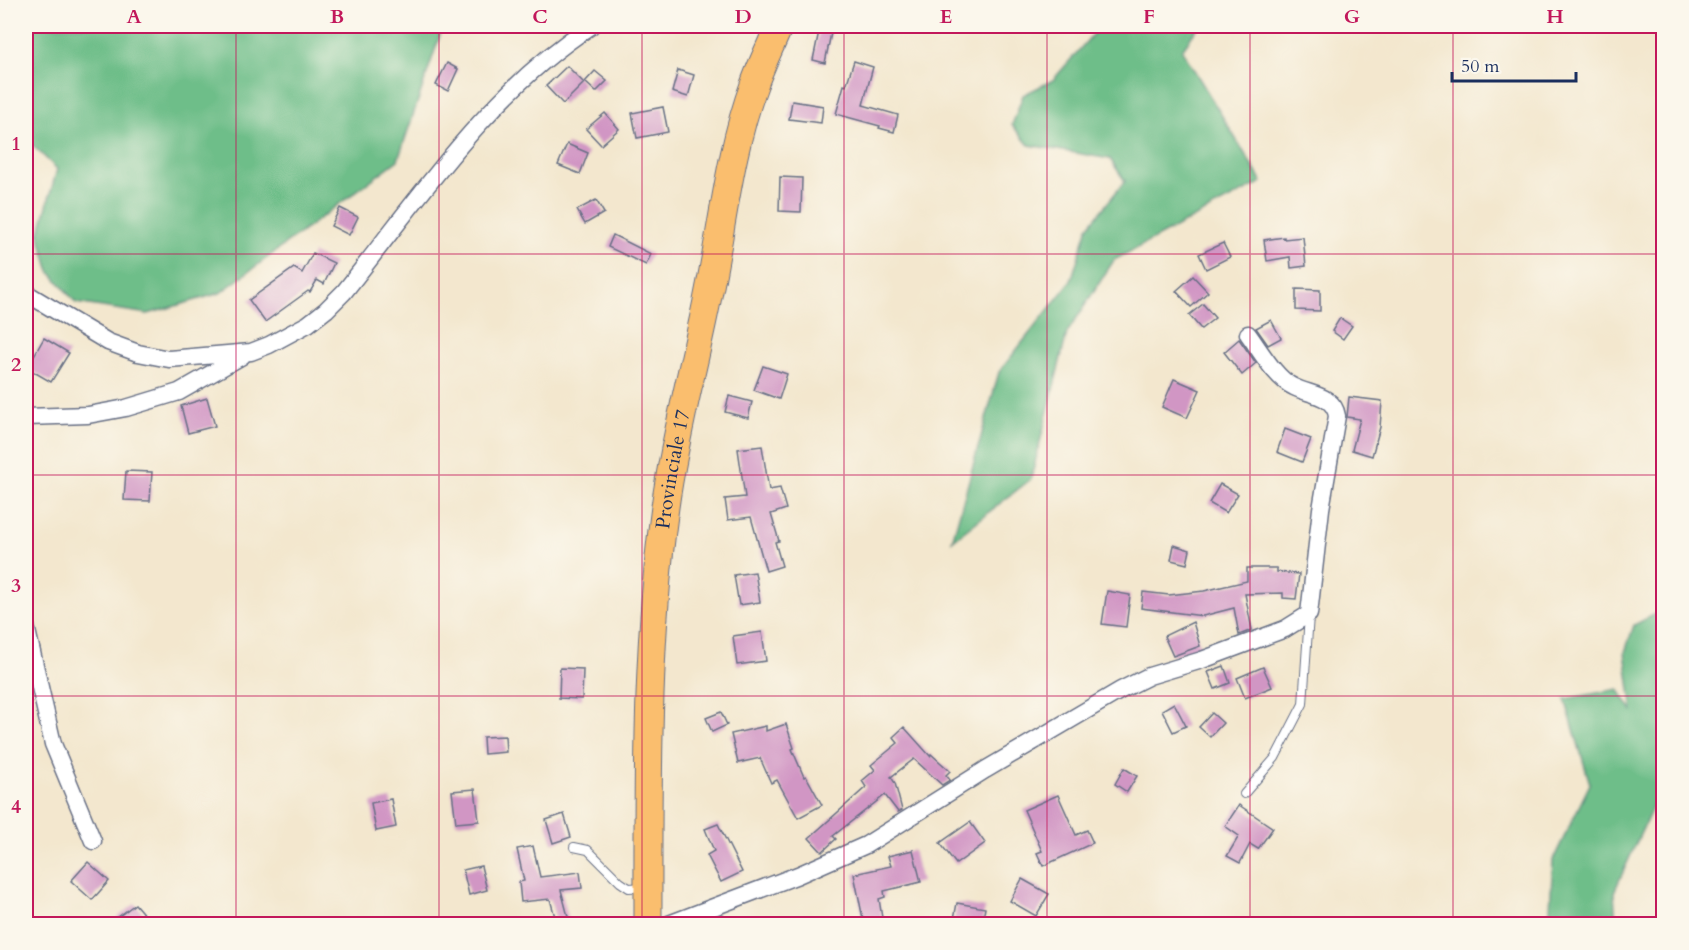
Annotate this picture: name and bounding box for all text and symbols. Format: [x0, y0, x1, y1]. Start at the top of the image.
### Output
text: A [126, 3, 142, 30]
text: B [330, 3, 344, 30]
text: C [532, 3, 548, 30]
text: D [734, 3, 752, 30]
text: E [940, 3, 952, 30]
text: F [1143, 3, 1155, 30]
text: G [1344, 3, 1360, 30]
text: H [1546, 3, 1564, 30]
scale bar [1452, 45, 1576, 83]
text: 50 m [1461, 54, 1500, 79]
text: 1 [11, 130, 21, 157]
text: 2 [11, 351, 21, 378]
street label: Provinciale 17 [649, 407, 697, 531]
text: 3 [11, 572, 21, 599]
text: 4 [11, 793, 21, 820]

